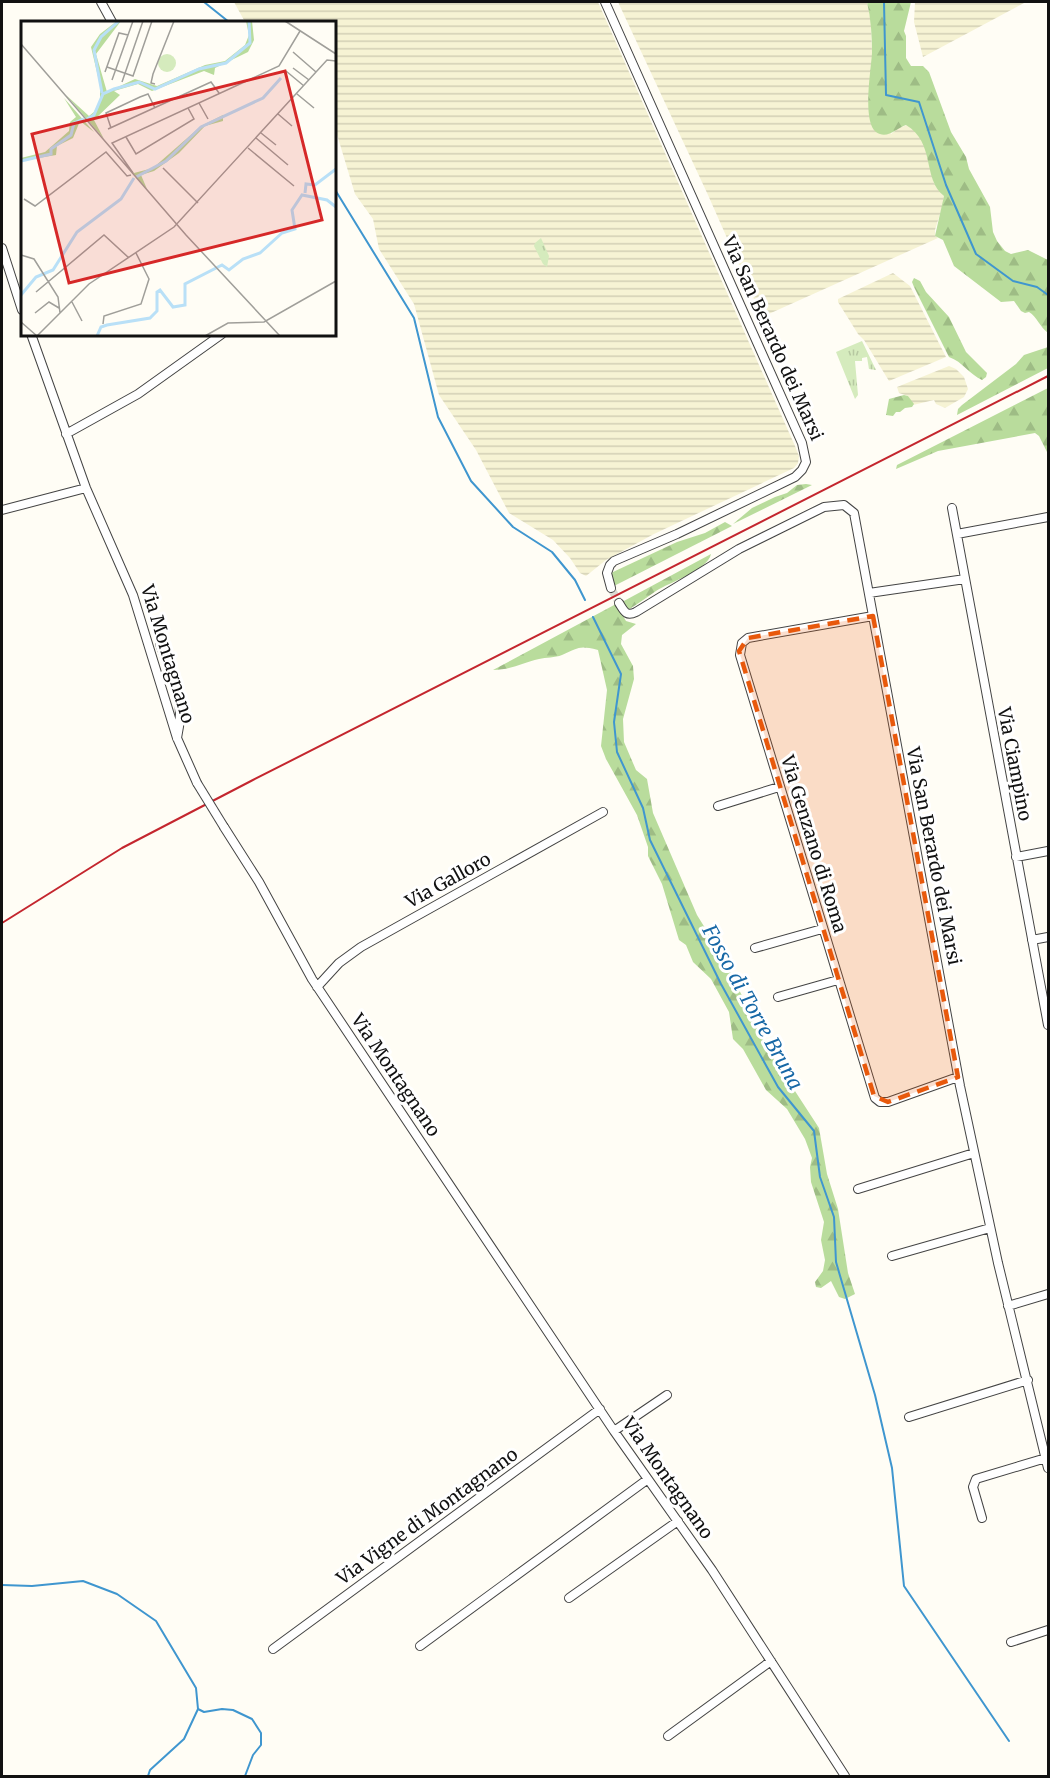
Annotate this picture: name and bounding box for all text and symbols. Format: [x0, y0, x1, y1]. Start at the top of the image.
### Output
inset map [21, 21, 336, 336]
street label: Via San Berardo dei Marsi [717, 231, 829, 444]
street label: Via Montagnano [136, 581, 200, 726]
street label: Via Ciampino [993, 704, 1037, 823]
street label: Via San Berardo dei Marsi [901, 744, 966, 967]
street label: Via Genzano di Roma [776, 752, 852, 936]
street label: Via Galloro [400, 847, 495, 913]
water label: Fosso di Torre Bruna [697, 919, 809, 1094]
street label: Via Montagnano [346, 1008, 446, 1141]
street label: Via Montagnano [617, 1412, 719, 1543]
street label: Via Vigne di Montagnano [331, 1442, 522, 1590]

